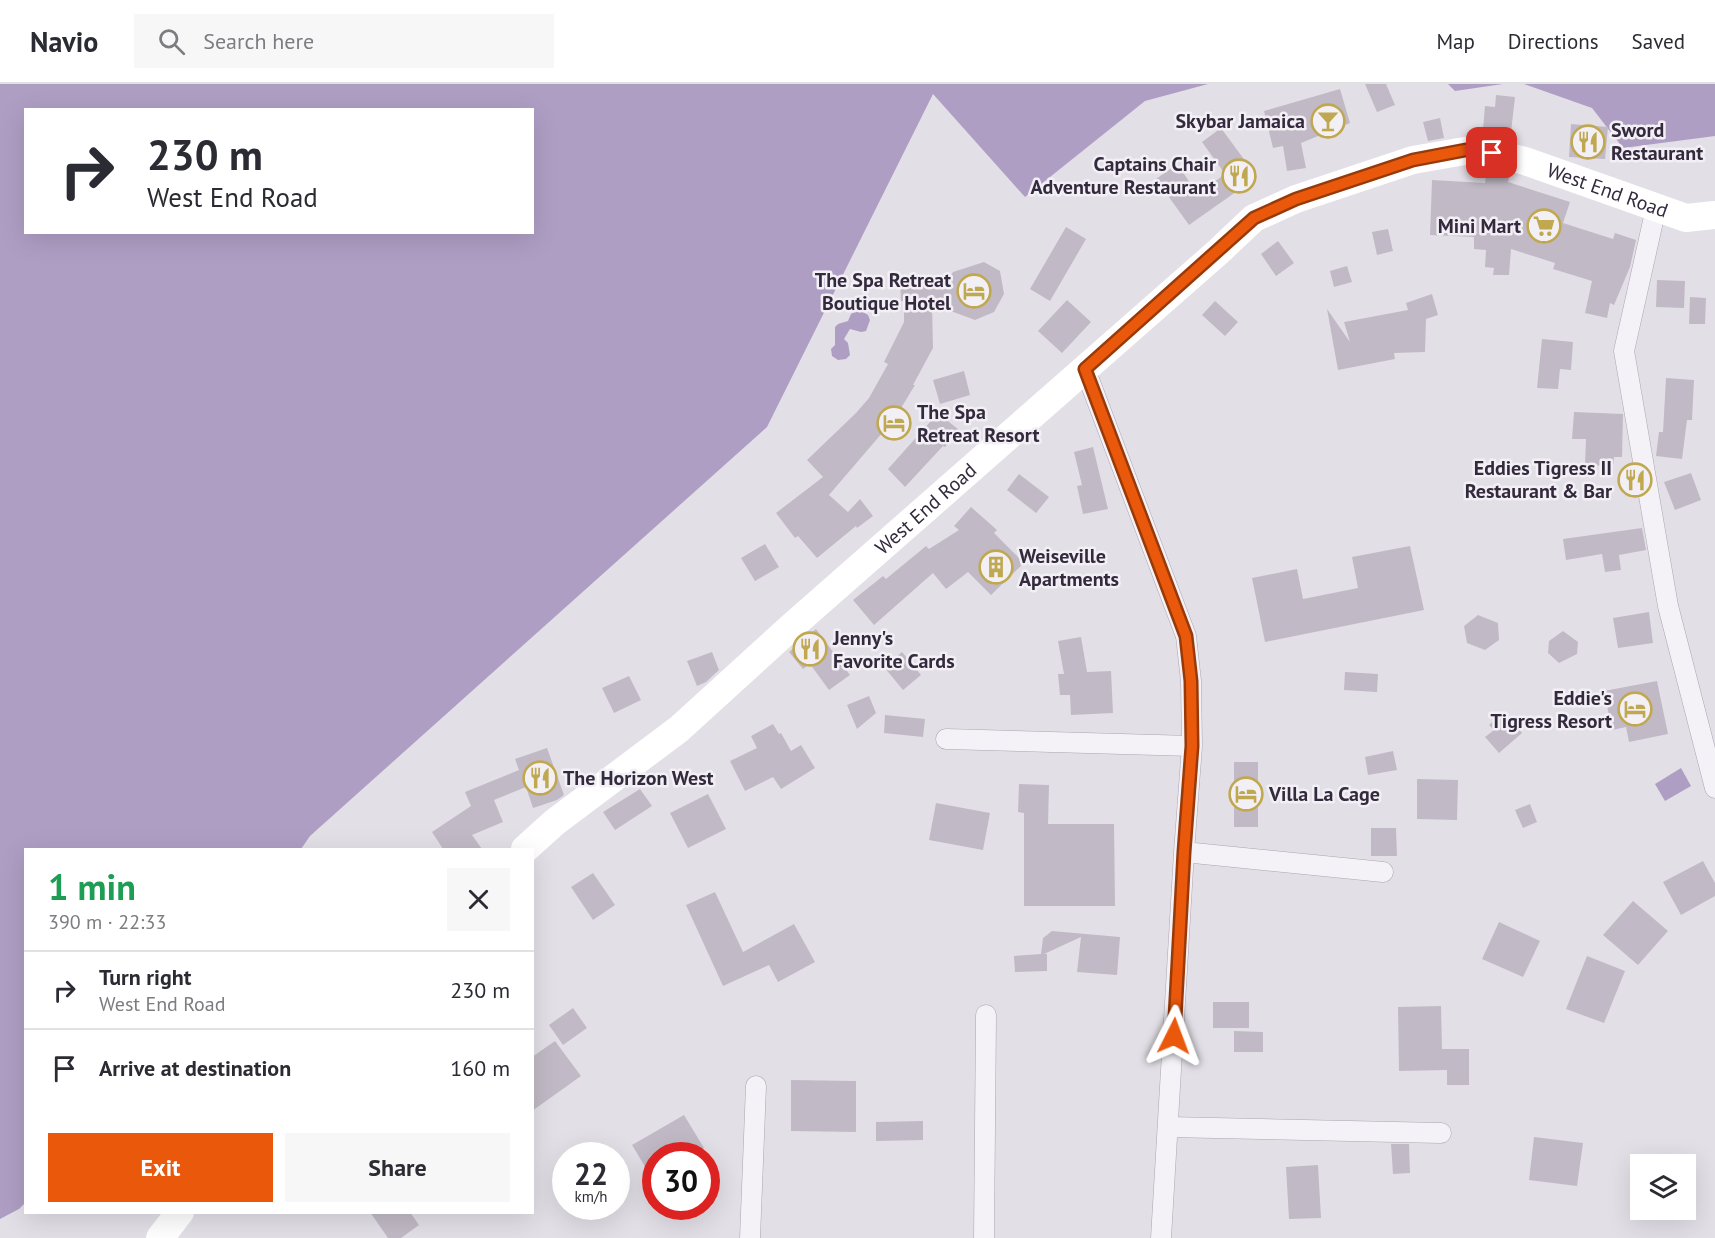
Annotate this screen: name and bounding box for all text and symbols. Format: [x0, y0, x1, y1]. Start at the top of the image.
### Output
search box [134, 14, 554, 68]
text: Navio [30, 23, 98, 60]
icon: search [155, 25, 188, 58]
text: Search here [203, 27, 314, 55]
text: Map [1436, 28, 1475, 55]
text: Directions [1508, 28, 1599, 55]
text: Saved [1632, 28, 1685, 55]
bar icon: Skybar Jamaica [1310, 103, 1346, 139]
place label: Skybar Jamaica [1175, 108, 1305, 134]
place label: Sword Restaurant [1611, 117, 1703, 166]
restaurant icon: Sword Restaurant [1570, 124, 1606, 160]
text: 230 m [147, 127, 263, 182]
pin [1466, 127, 1517, 178]
icon: right [48, 132, 126, 210]
icon: arrive [1475, 136, 1508, 169]
place label: Captains Chair Adventure Restaurant [1031, 151, 1216, 200]
street label: West End Road [1543, 157, 1672, 224]
restaurant icon: Captains Chair Adventure Restaurant [1221, 158, 1257, 194]
text: West End Road [147, 180, 318, 214]
supermarket icon: Mini Mart [1526, 208, 1562, 244]
place label: Mini Mart [1438, 213, 1521, 239]
place label: The Spa Retreat Boutique Hotel [815, 267, 951, 316]
hotel icon: The Spa Retreat Boutique Hotel [956, 273, 992, 309]
place label: The Spa Retreat Resort [917, 399, 1039, 448]
hotel icon: The Spa Retreat Resort [876, 405, 912, 441]
place label: Eddies Tigress II Restaurant & Bar [1465, 455, 1612, 504]
street label: West End Road [869, 457, 982, 560]
restaurant icon: Eddies Tigress II Restaurant & Bar [1617, 462, 1653, 498]
place label: Weiseville Apartments [1019, 543, 1119, 592]
building icon: Weiseville Apartments [978, 549, 1014, 585]
place label: Jenny's Favorite Cards [832, 625, 955, 674]
restaurant icon: Jenny's Favorite Cards [792, 631, 828, 667]
place label: Eddie's Tigress Resort [1490, 685, 1612, 734]
hotel icon: Eddie's Tigress Resort [1617, 691, 1653, 727]
restaurant icon: The Horizon West [522, 760, 558, 796]
place label: The Horizon West [563, 765, 714, 791]
hotel icon: Villa La Cage [1228, 776, 1264, 812]
place label: Villa La Cage [1268, 781, 1380, 807]
text: 1 min [48, 863, 136, 910]
button: close [447, 868, 510, 931]
text: 390 m · 22:33 [48, 909, 166, 935]
text: Turn right [99, 963, 191, 991]
icon: right [48, 974, 81, 1007]
text: 230 m [450, 976, 510, 1004]
text: West End Road [99, 991, 226, 1017]
position arrow [1142, 1004, 1206, 1068]
icon: arrive [48, 1052, 81, 1085]
text: Arrive at destination [99, 1054, 291, 1082]
text: 160 m [450, 1054, 510, 1082]
button: Exit [48, 1133, 273, 1202]
button: Share [285, 1133, 510, 1202]
speed limit sign: 30 [642, 1142, 720, 1220]
text: 22 [574, 1154, 608, 1193]
map controls [1630, 1154, 1696, 1220]
button: layers [1630, 1154, 1696, 1220]
text: km/h [575, 1187, 607, 1206]

